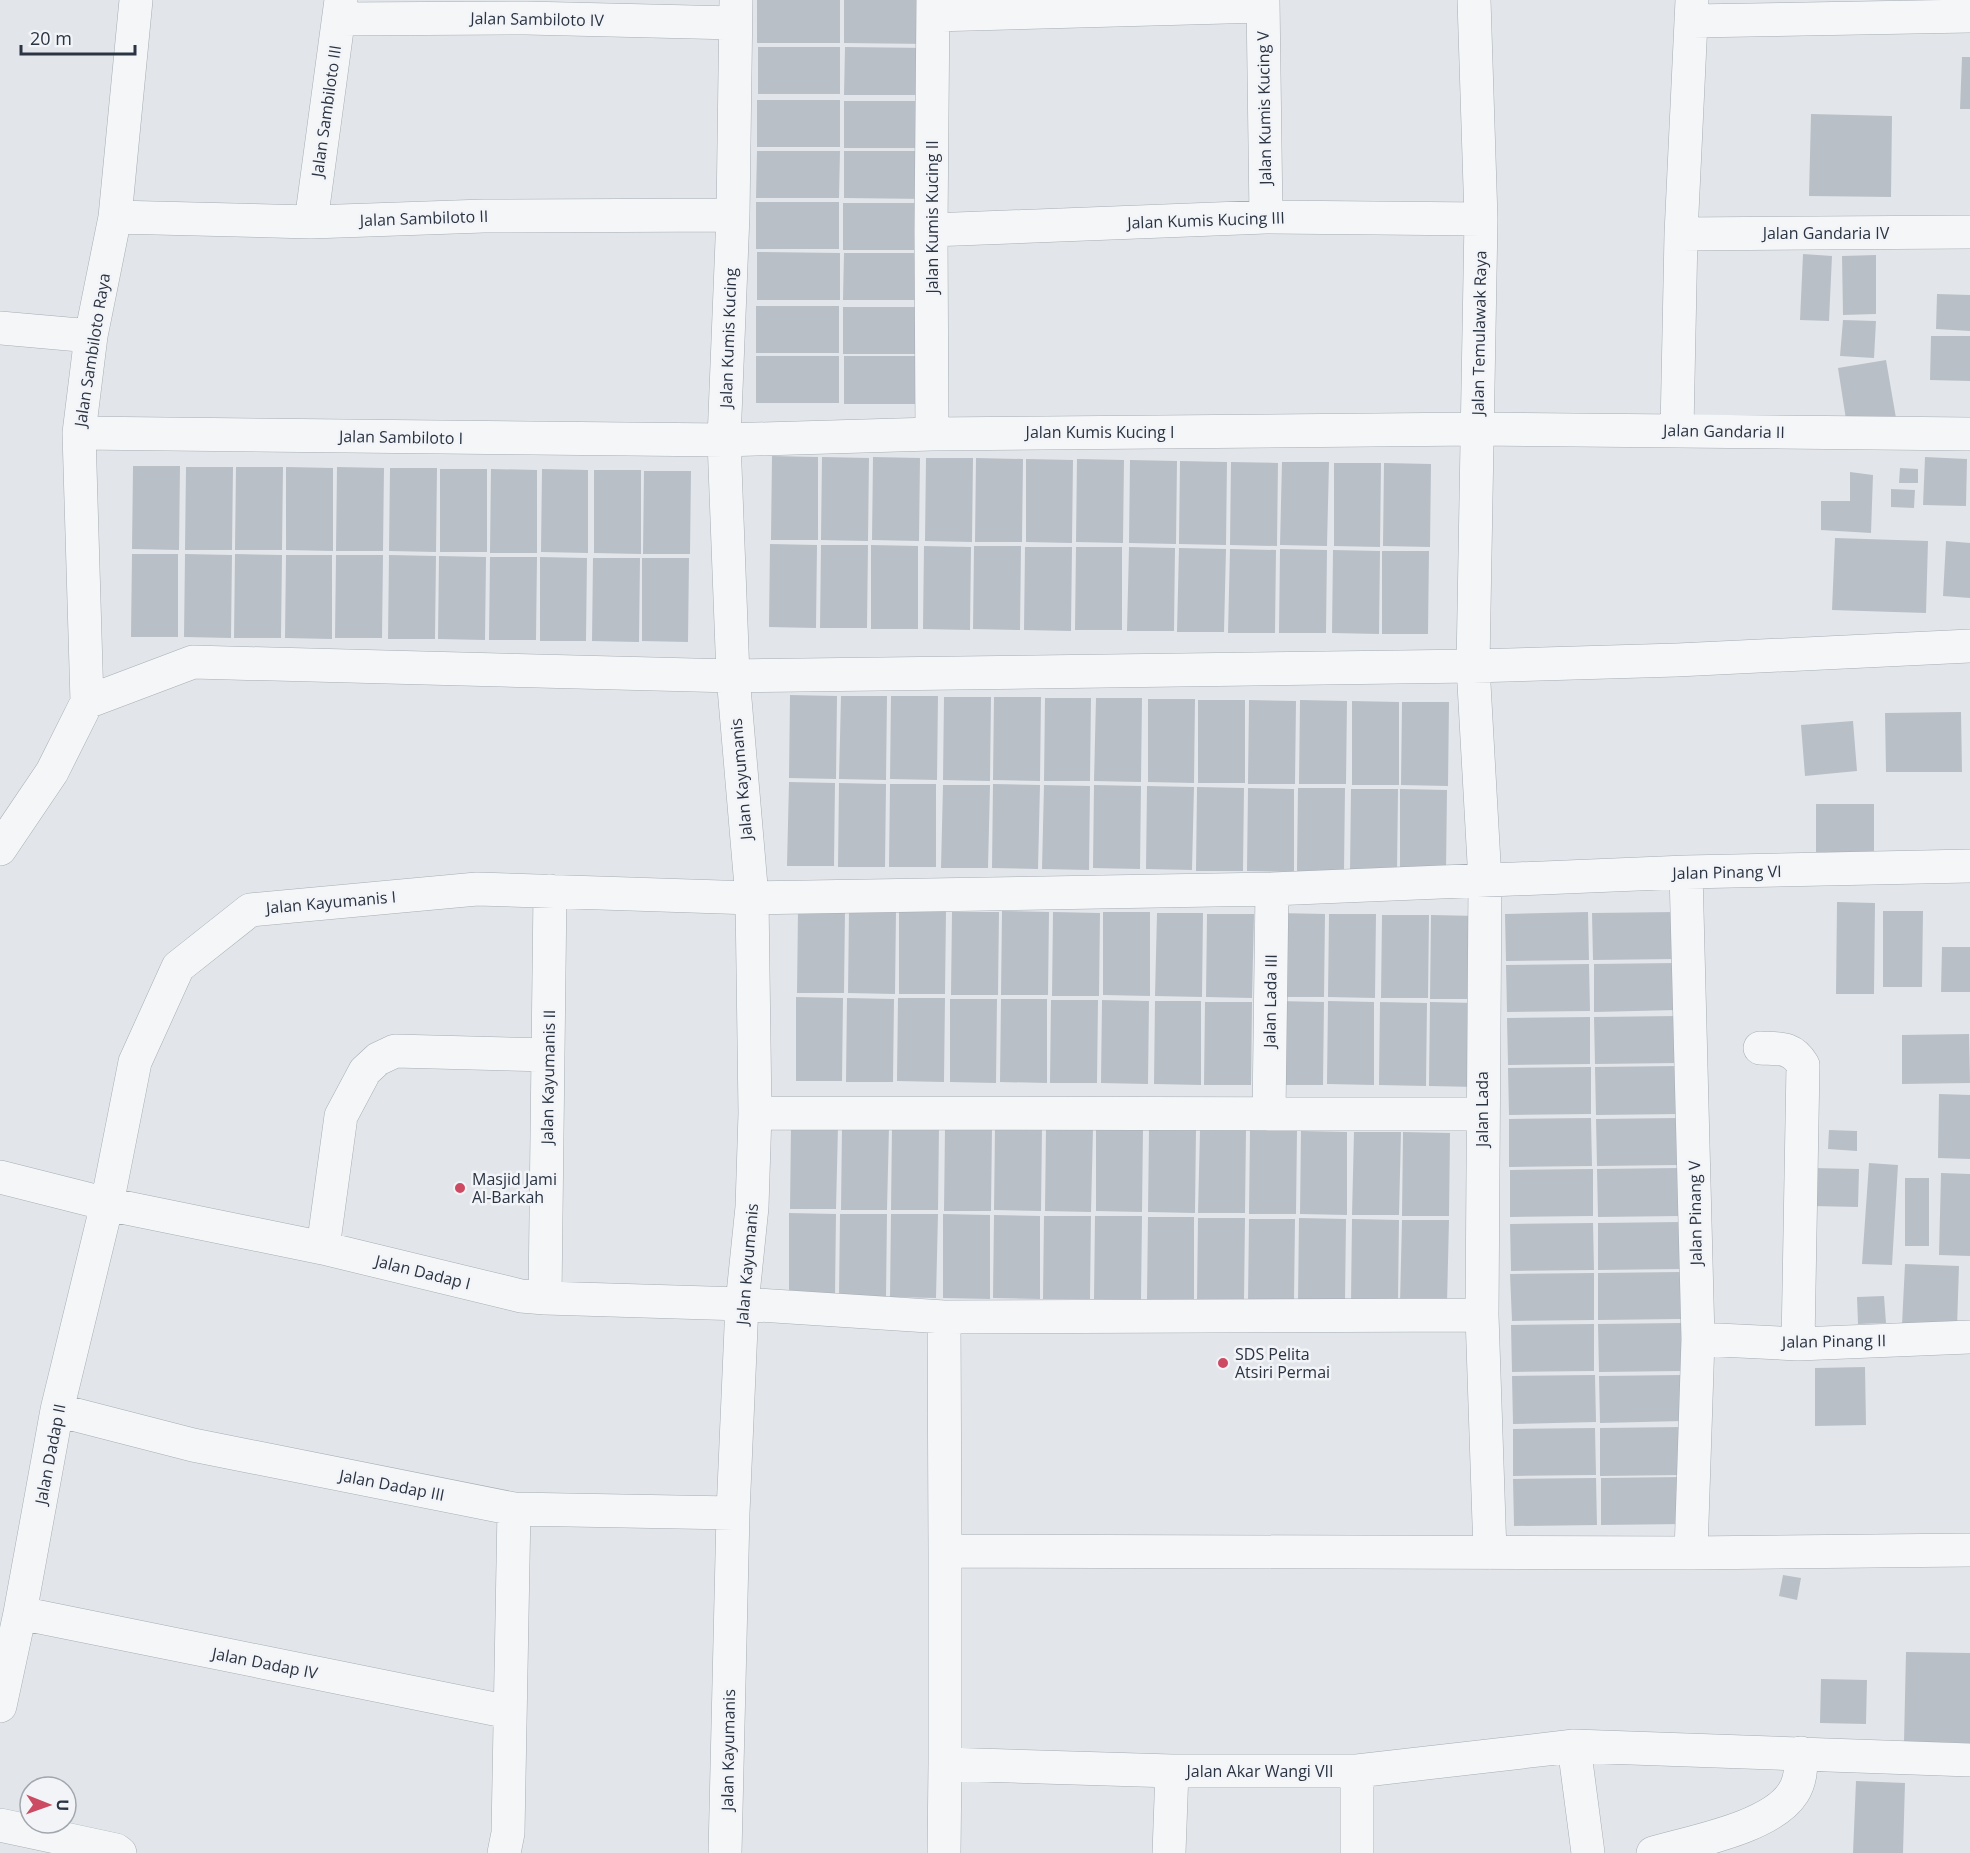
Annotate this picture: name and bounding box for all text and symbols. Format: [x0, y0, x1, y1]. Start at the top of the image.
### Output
street label: Jalan Sambiloto IV [468, 7, 604, 31]
scale bar [21, 18, 135, 56]
text: 20 m [30, 26, 72, 50]
street label: Jalan Kumis Kucing V [1252, 30, 1276, 187]
street label: Jalan Sambiloto III [306, 44, 346, 180]
street label: Jalan Kumis Kucing II [921, 140, 943, 296]
street label: Jalan Sambiloto II [357, 205, 489, 231]
street label: Jalan Kumis Kucing III [1125, 206, 1285, 234]
street label: Jalan Gandaria IV [1761, 222, 1890, 244]
street label: Jalan Temulawak Raya [1467, 250, 1491, 418]
street label: Jalan Kumis Kucing [714, 267, 741, 410]
street label: Jalan Sambiloto Raya [69, 272, 115, 430]
street label: Jalan Gandaria II [1661, 419, 1785, 443]
street label: Jalan Kumis Kucing I [1024, 421, 1174, 443]
street label: Jalan Sambiloto I [337, 425, 463, 449]
street label: Jalan Kayumanis [725, 717, 757, 843]
street label: Jalan Pinang VI [1670, 860, 1782, 884]
street label: Jalan Kayumanis I [263, 885, 397, 919]
street label: Jalan Lada III [1258, 954, 1282, 1050]
street label: Jalan Kayumanis II [536, 1009, 560, 1147]
street label: Jalan Lada [1471, 1071, 1493, 1149]
street label: Jalan Pinang V [1683, 1160, 1707, 1268]
place label: Masjid Jami Al-Barkah [472, 1168, 557, 1208]
marker: Masjid Jami Al-Barkah [453, 1181, 467, 1195]
street label: Jalan Kayumanis [731, 1202, 763, 1328]
street label: Jalan Dadap I [371, 1249, 473, 1294]
street label: Jalan Pinang II [1780, 1329, 1886, 1353]
place label: SDS Pelita Atsiri Permai [1235, 1343, 1330, 1383]
marker: SDS Pelita Atsiri Permai [1216, 1356, 1230, 1370]
street label: Jalan Dadap II [29, 1402, 71, 1508]
street label: Jalan Dadap III [336, 1464, 446, 1506]
street label: Jalan Dadap IV [208, 1642, 320, 1684]
street label: Jalan Kayumanis [716, 1689, 740, 1813]
street label: Jalan Akar Wangi VII [1184, 1760, 1334, 1782]
north arrow [18, 1775, 78, 1835]
text: U [52, 1799, 74, 1811]

